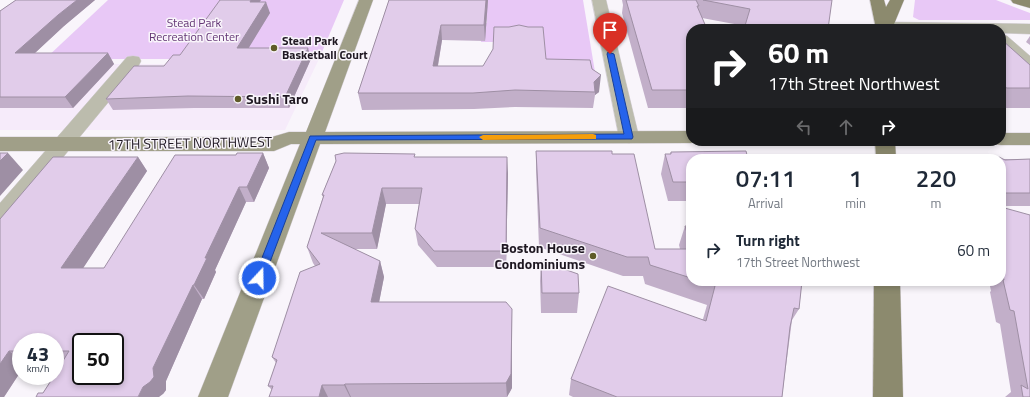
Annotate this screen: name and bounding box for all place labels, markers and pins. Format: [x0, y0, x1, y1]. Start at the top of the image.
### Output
pin [593, 13, 627, 54]
place label: Stead Park Basketball Court [282, 31, 368, 64]
marker: Stead Park Basketball Court [269, 43, 279, 53]
place label: Sushi Taro [246, 88, 309, 109]
marker: Sushi Taro [233, 94, 243, 104]
place label: Boston House Condominiums [494, 237, 585, 274]
marker: Boston House Condominiums [588, 251, 598, 261]

